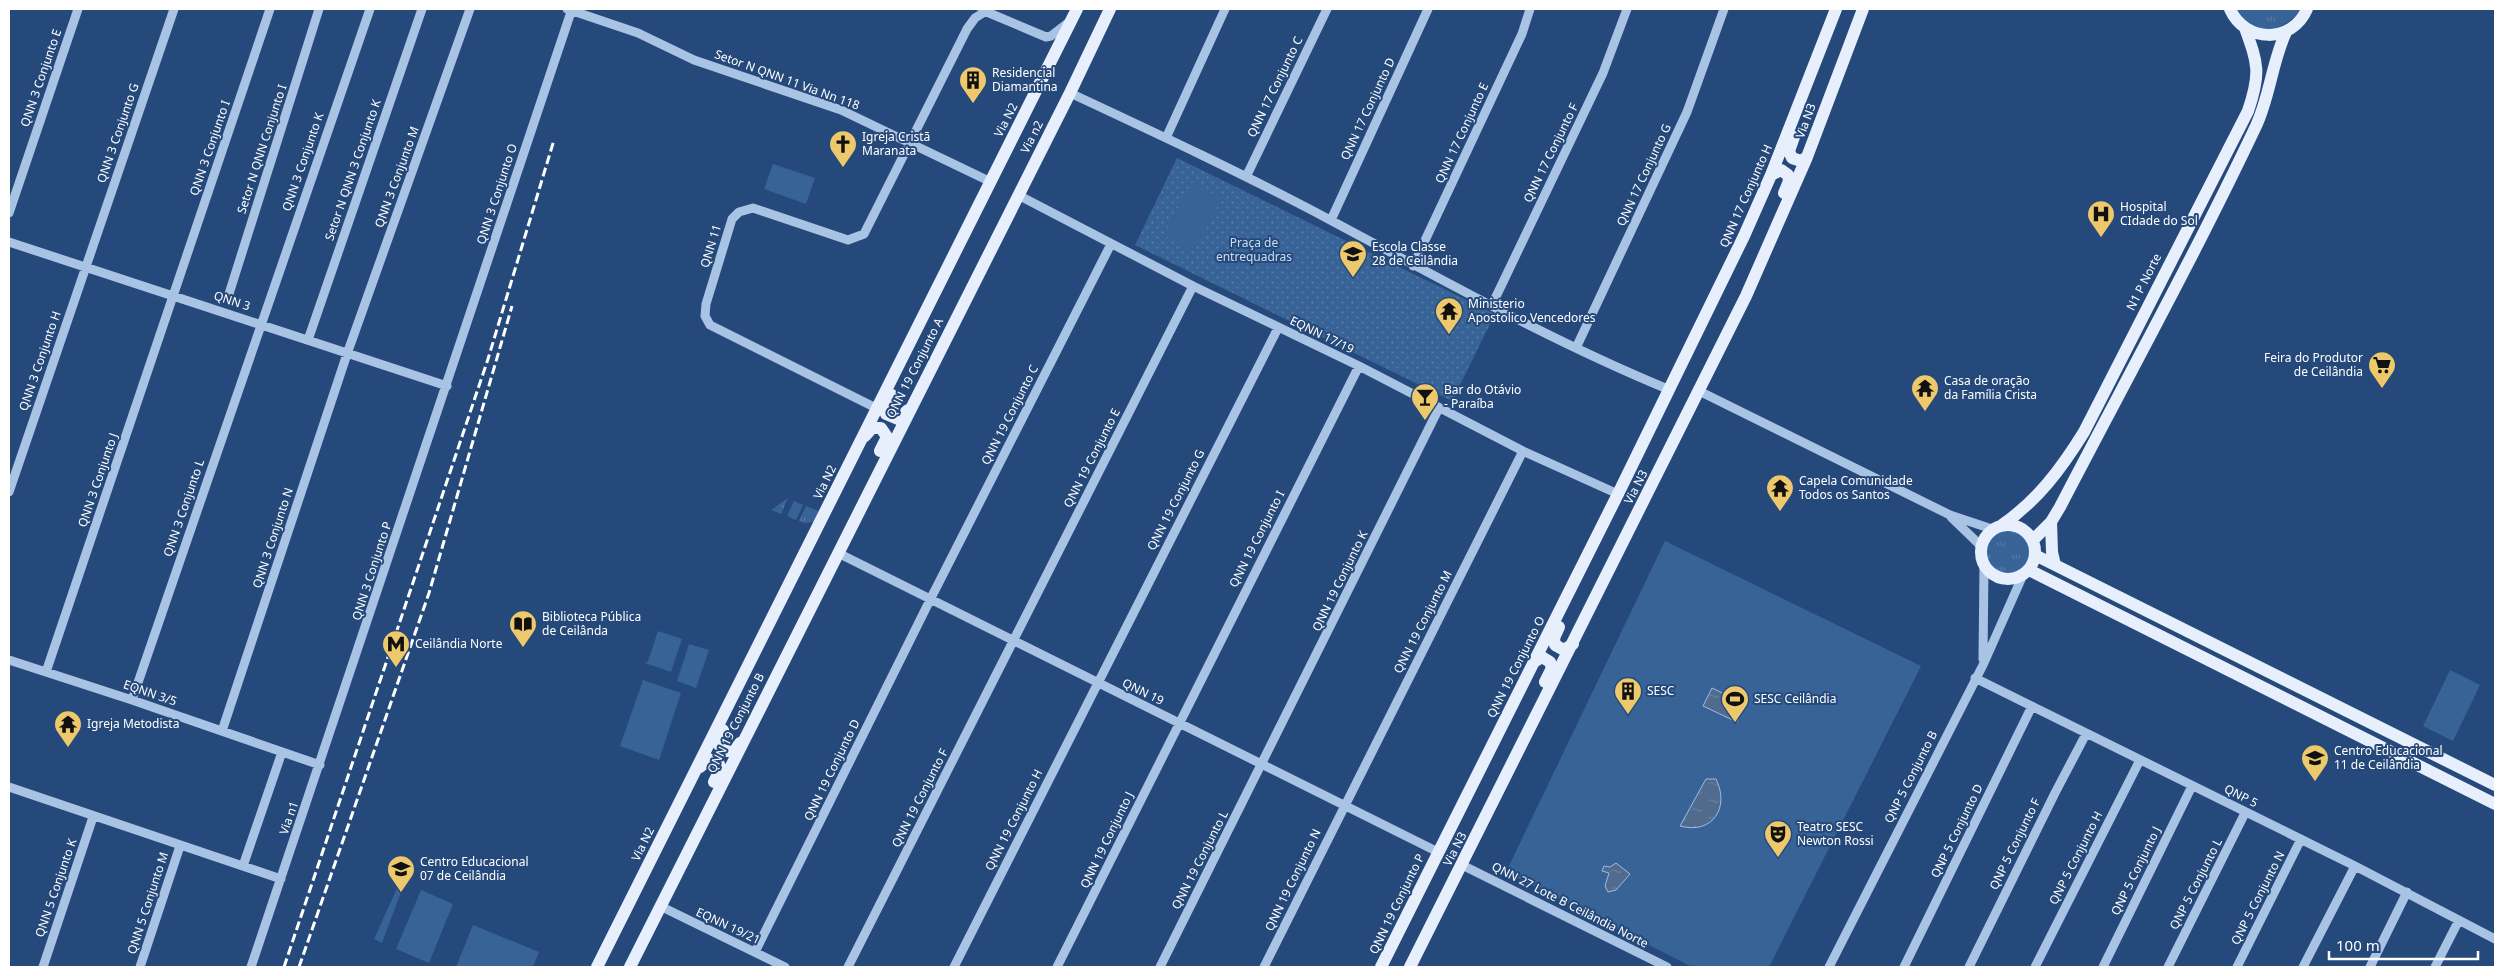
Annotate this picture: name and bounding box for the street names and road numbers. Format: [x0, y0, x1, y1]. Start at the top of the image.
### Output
street label: QNN 3 Conjunto E [16, 27, 65, 129]
street label: QNN 17 Conjunto C [1243, 33, 1306, 140]
street label: Setor N QNN 11 Via Nn 118 [712, 45, 862, 114]
street label: QNN 17 Conjunto D [1336, 55, 1399, 163]
street label: QNN 17 Conjunto E [1431, 80, 1492, 186]
street label: QNN 3 Conjunto G [93, 81, 143, 185]
street label: Setor N QNN Conjunto I [233, 82, 290, 216]
street label: Setor N QNN 3 Conjunto K [320, 96, 385, 243]
street label: QNN 3 Conjunto I [185, 98, 234, 198]
street label: Via N2 [990, 100, 1021, 140]
street label: QNN 17 Conjunto F [1519, 100, 1582, 205]
street label: Via N3 [1791, 101, 1820, 141]
street label: QNN 3 Conjunto K [278, 110, 328, 213]
street label: Via n2 [1016, 117, 1047, 156]
street label: QNN 17 Conjunto G [1612, 121, 1675, 229]
street label: QNN 3 Conjunto M [370, 124, 423, 230]
street label: QNN 3 Conjunto O [472, 141, 521, 246]
street label: QNN 17 Conjunto H [1715, 141, 1776, 250]
street label: QNN 11 [696, 222, 725, 270]
street label: N1 P Norte [2122, 250, 2165, 313]
street label: QNN 3 [212, 287, 253, 314]
street label: QNN 3 Conjunto H [14, 309, 65, 413]
street label: EQNN 17/19 [1287, 312, 1357, 357]
street label: QNN 19 Conjunto A [882, 315, 947, 421]
street label: QNN 19 Conjunto C [977, 362, 1042, 468]
street label: QNN 19 Conjunto E [1059, 405, 1124, 510]
street label: QNN 3 Conjunto J [73, 430, 122, 529]
street label: QNN 19 Conjunto G [1143, 446, 1208, 553]
street label: QNN 3 Conjunto L [159, 457, 208, 559]
street label: Via N2 [809, 462, 840, 502]
street label: Via N3 [1620, 467, 1651, 507]
street label: QNN 3 Conjunto N [248, 485, 297, 590]
street label: QNN 19 Conjunto I [1225, 487, 1288, 590]
street label: QNN 3 Conjunto P [348, 519, 396, 622]
street label: QNN 19 Conjunto K [1308, 527, 1372, 634]
street label: QNN 19 Conjunto M [1389, 567, 1456, 676]
street label: QNN 19 Conjunto O [1483, 613, 1549, 720]
street label: QNN 19 Conjunto B [703, 670, 768, 776]
street label: QNN 19 [1120, 674, 1167, 709]
street label: EQNN 3/5 [121, 675, 179, 710]
street label: QNN 19 Conjunto D [800, 716, 864, 824]
street label: QNP 5 Conjunto B [1880, 727, 1941, 826]
street label: QNN 19 Conjunto F [887, 745, 952, 850]
street label: QNN 19 Conjunto H [981, 766, 1046, 873]
street label: QNP 5 [2221, 780, 2261, 811]
street label: QNP 5 Conjunto D [1926, 781, 1987, 881]
street label: QNN 19 Conjunto J [1076, 789, 1137, 891]
street label: QNP 5 Conjunto F [1985, 795, 2044, 892]
street label: Via n1 [275, 799, 302, 837]
street label: QNN 19 Conjunto L [1167, 807, 1232, 912]
street label: QNP 5 Conjunto H [2045, 808, 2106, 907]
street label: QNP 5 Conjunto J [2107, 823, 2164, 918]
street label: Via N2 [627, 824, 658, 864]
street label: QNN 19 Conjunto N [1260, 826, 1325, 934]
street label: Via N3 [1439, 829, 1470, 869]
street label: QNP 5 Conjunto L [2165, 835, 2226, 932]
street label: QNN 5 Conjunto K [31, 836, 81, 939]
street label: QNP 5 Conjunto N [2227, 848, 2288, 947]
street label: QNN 5 Conjunto M [123, 850, 172, 956]
street label: QNN 19 Conjunto P [1365, 851, 1428, 957]
street label: QNN 27 Lote B Ceilândia Norte [1489, 858, 1652, 952]
street label: EQNN 19/21 [693, 903, 763, 948]

